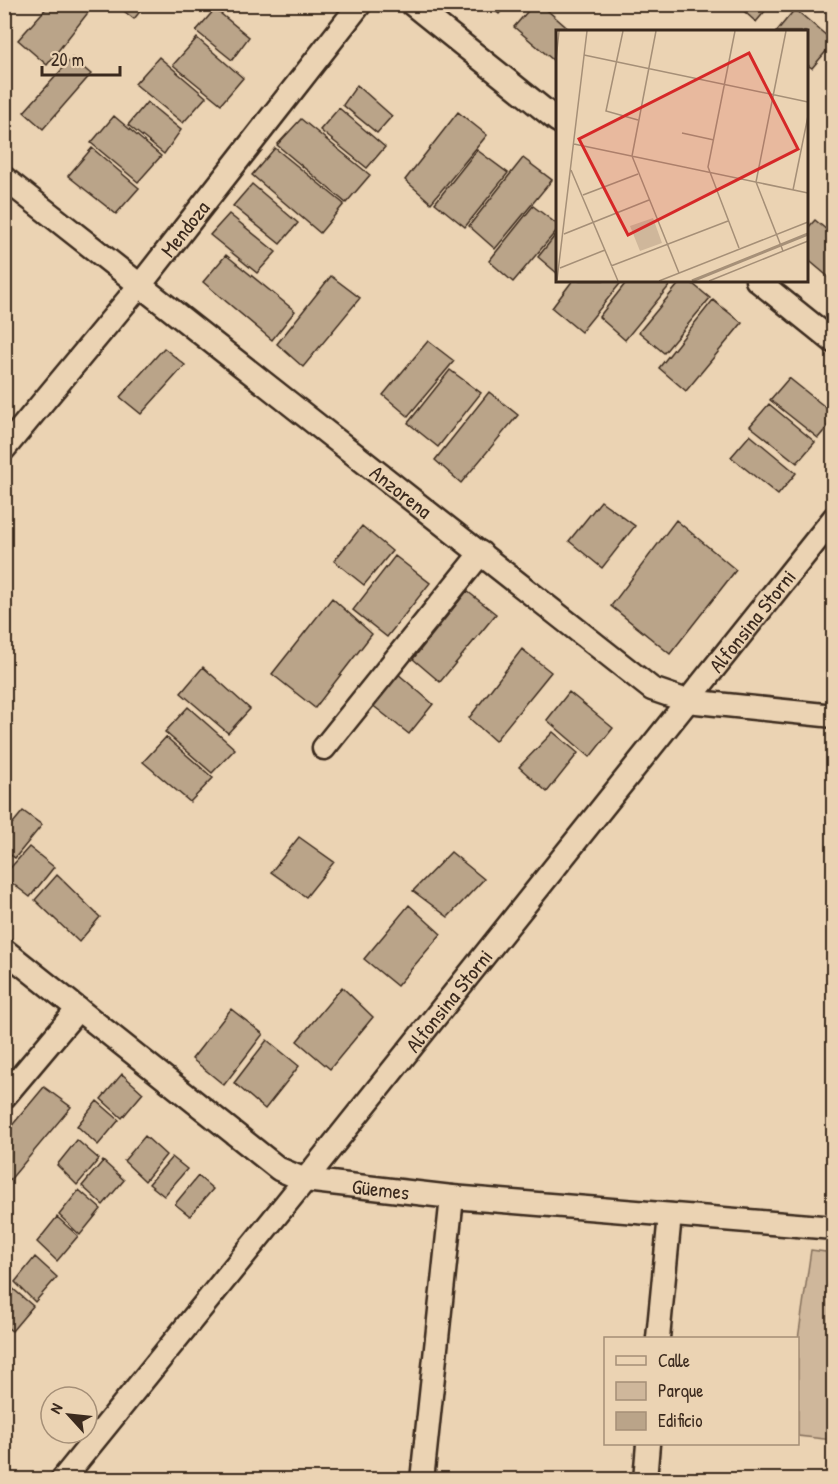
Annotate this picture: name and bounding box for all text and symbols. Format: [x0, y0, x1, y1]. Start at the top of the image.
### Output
inset map [556, 30, 808, 282]
scale bar [42, 39, 120, 77]
text: 20 m [51, 47, 84, 72]
street label: Mendoza [153, 194, 216, 263]
street label: Anzorena [364, 458, 438, 525]
street label: Alfonsina Storni [702, 563, 802, 678]
street label: Alfonsina Storni [398, 943, 499, 1058]
street label: Güemes [350, 1171, 411, 1206]
legend [604, 1337, 799, 1445]
text: Calle [658, 1348, 690, 1373]
text: Parque [658, 1378, 703, 1403]
north arrow [39, 1385, 99, 1445]
text: N [44, 1399, 68, 1417]
text: Edificio [658, 1408, 702, 1433]

